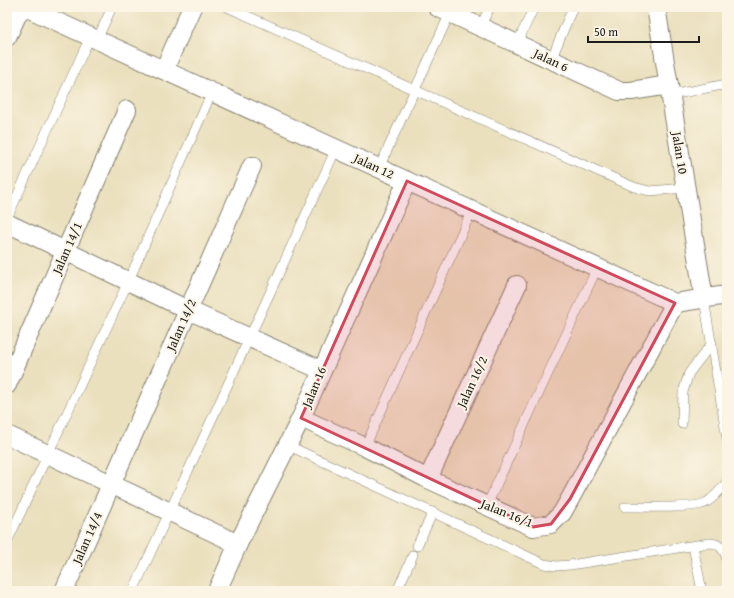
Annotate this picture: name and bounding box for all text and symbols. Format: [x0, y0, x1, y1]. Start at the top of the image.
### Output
scale bar [588, 18, 699, 44]
text: 50 m [594, 23, 618, 40]
street label: Jalan 6 [529, 43, 572, 76]
street label: Jalan 10 [667, 128, 693, 176]
street label: Jalan 12 [349, 148, 397, 184]
street label: Jalan 14/1 [46, 219, 87, 279]
street label: Jalan 14/2 [160, 296, 201, 356]
street label: Jalan 16/2 [451, 353, 492, 413]
street label: Jalan 16 [296, 364, 331, 412]
street label: Jalan 16/1 [476, 493, 536, 532]
street label: Jalan 14/4 [66, 509, 107, 569]

